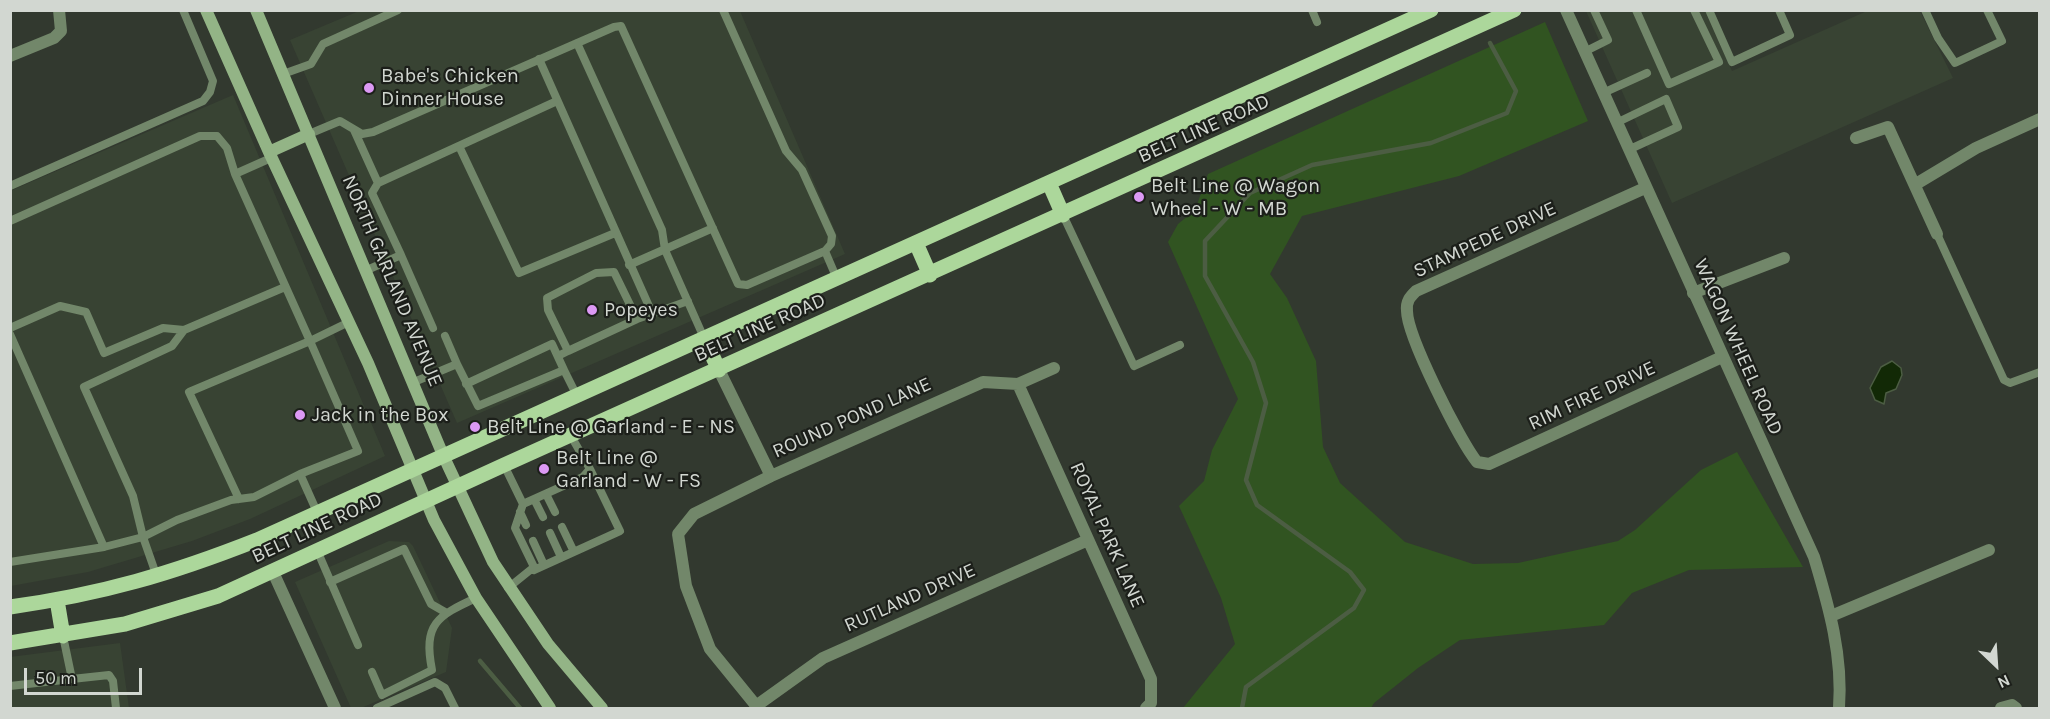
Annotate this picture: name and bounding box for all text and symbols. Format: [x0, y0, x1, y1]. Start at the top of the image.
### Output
place label: Babe's Chicken Dinner House [381, 64, 519, 111]
marker: Babe's Chicken Dinner House [362, 81, 376, 95]
street label: BELT LINE ROAD [1135, 89, 1273, 169]
street label: NORTH GARLAND AVENUE [337, 172, 447, 390]
place label: Belt Line @ Wagon Wheel - W - MB [1151, 174, 1320, 221]
marker: Belt Line @ Wagon Wheel - W - MB [1132, 190, 1146, 204]
street label: STAMPEDE DRIVE [1410, 196, 1560, 284]
street label: WAGON WHEEL ROAD [1688, 255, 1788, 439]
street label: BELT LINE ROAD [691, 288, 829, 368]
place label: Popeyes [604, 298, 678, 322]
marker: Popeyes [585, 303, 599, 317]
street label: RIM FIRE DRIVE [1525, 356, 1659, 436]
street label: ROUND POND LANE [769, 372, 935, 464]
place label: Jack in the Box [312, 403, 448, 427]
marker: Jack in the Box [293, 408, 307, 422]
place label: Belt Line @ Garland - E - NS [487, 415, 735, 439]
marker: Belt Line @ Garland - E - NS [468, 420, 482, 434]
place label: Belt Line @ Garland - W - FS [556, 446, 701, 493]
street label: ROYAL PARK LANE [1064, 459, 1150, 611]
marker: Belt Line @ Garland - W - FS [537, 462, 551, 476]
street label: BELT LINE ROAD [248, 487, 386, 569]
street label: RUTLAND DRIVE [841, 558, 979, 638]
north arrow [1966, 635, 2026, 695]
scale bar [27, 656, 146, 694]
text: 50 m [35, 667, 77, 689]
text: N [1995, 671, 2013, 693]

